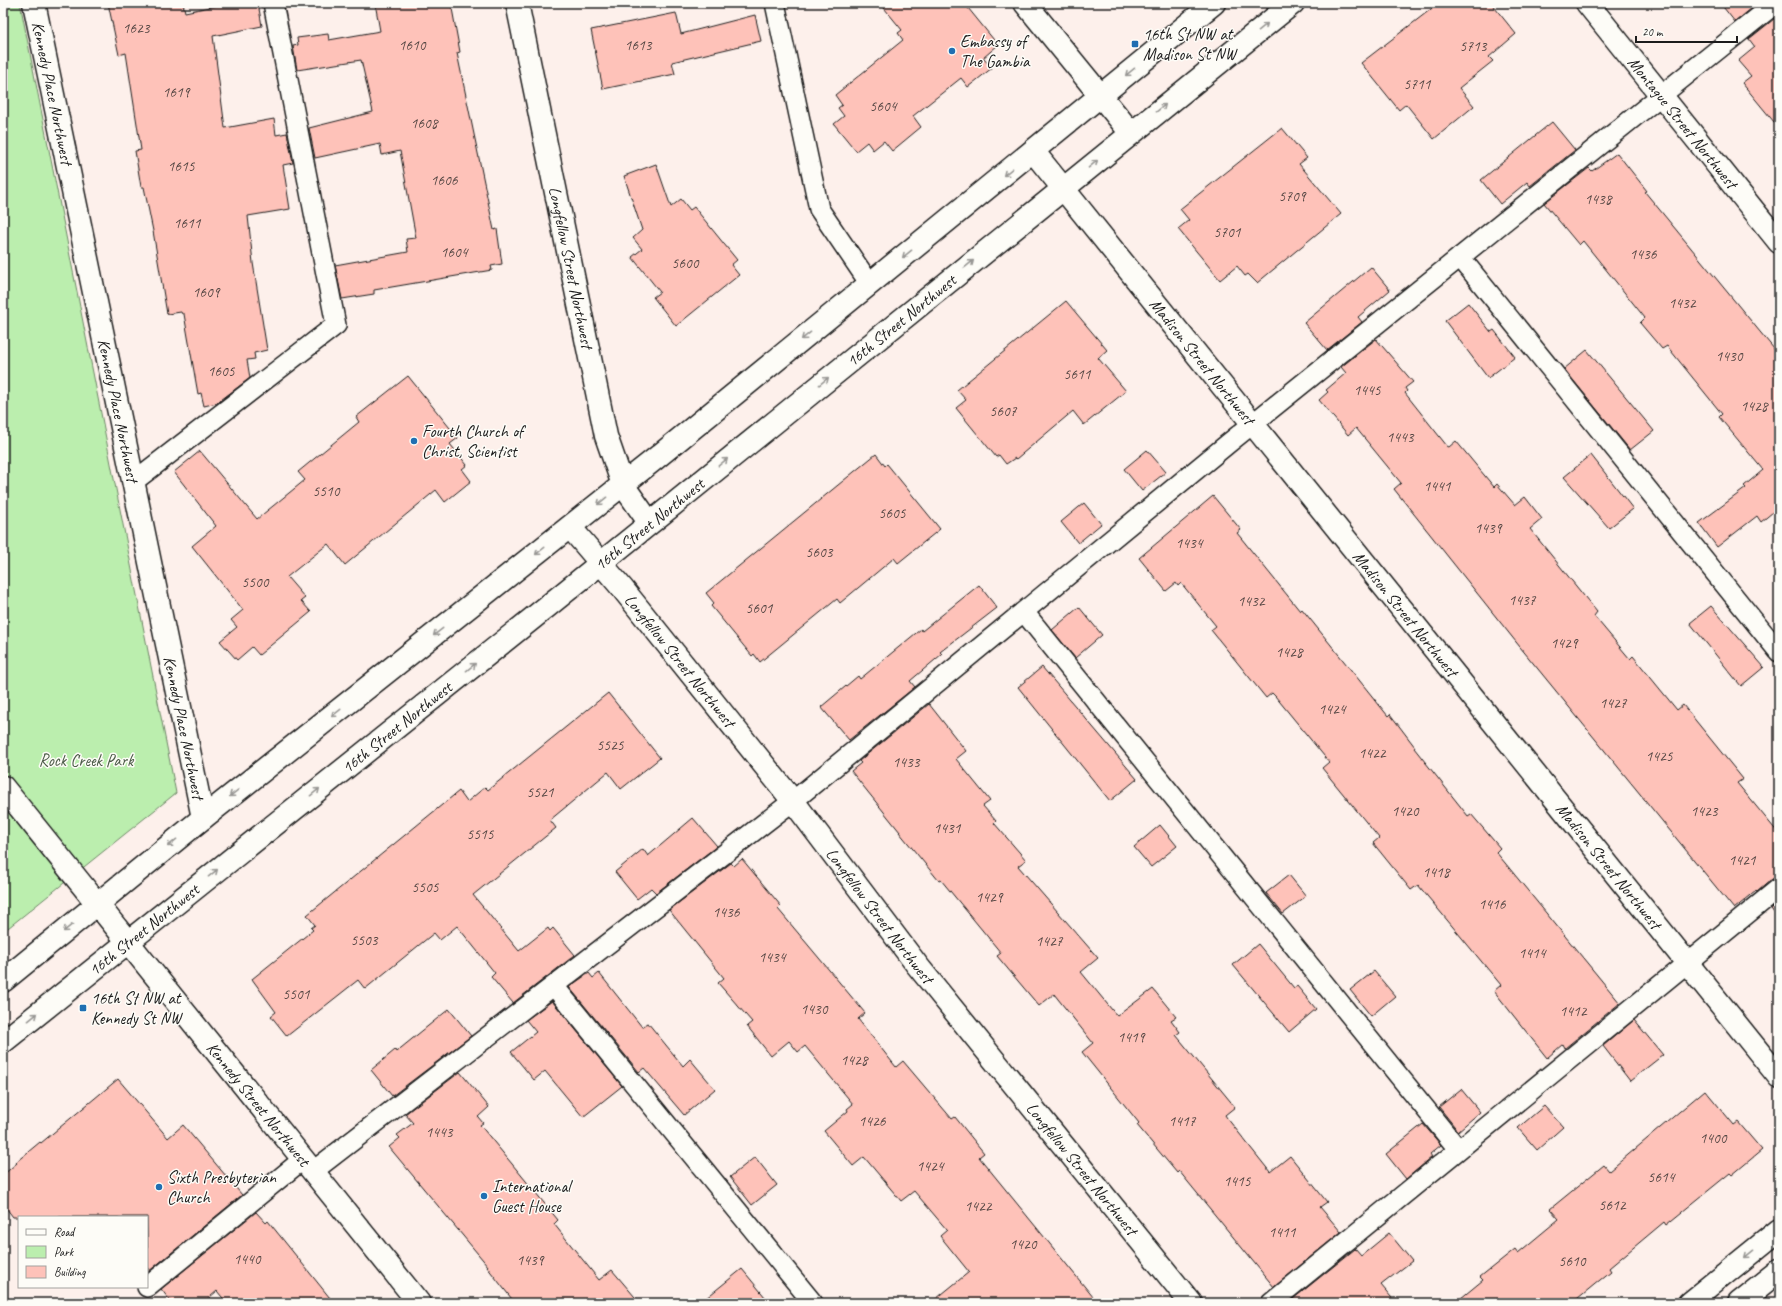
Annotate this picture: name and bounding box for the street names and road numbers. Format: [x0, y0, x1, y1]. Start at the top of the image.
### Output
street label: Kennedy Place Northwest [27, 20, 78, 169]
street label: Montague Street Northwest [1623, 52, 1743, 195]
street label: Longfellow Street Northwest [544, 185, 598, 353]
street label: 16th Street Northwest [842, 269, 962, 371]
street label: Madison Street Northwest [1145, 294, 1261, 431]
street label: Kennedy Place Northwest [93, 337, 144, 486]
street label: 16th Street Northwest [590, 472, 710, 575]
street label: Madison Street Northwest [1348, 547, 1464, 683]
street label: Longfellow Street Northwest [620, 590, 741, 733]
street label: Kennedy Place Northwest [159, 654, 209, 803]
street label: 16th Street Northwest [338, 676, 458, 778]
street label: Madison Street Northwest [1551, 799, 1667, 935]
street label: Longfellow Street Northwest [821, 844, 939, 990]
street label: 16th Street Northwest [85, 878, 205, 980]
street label: Kennedy Street Northwest [202, 1038, 316, 1172]
street label: Longfellow Street Northwest [1022, 1098, 1143, 1241]

